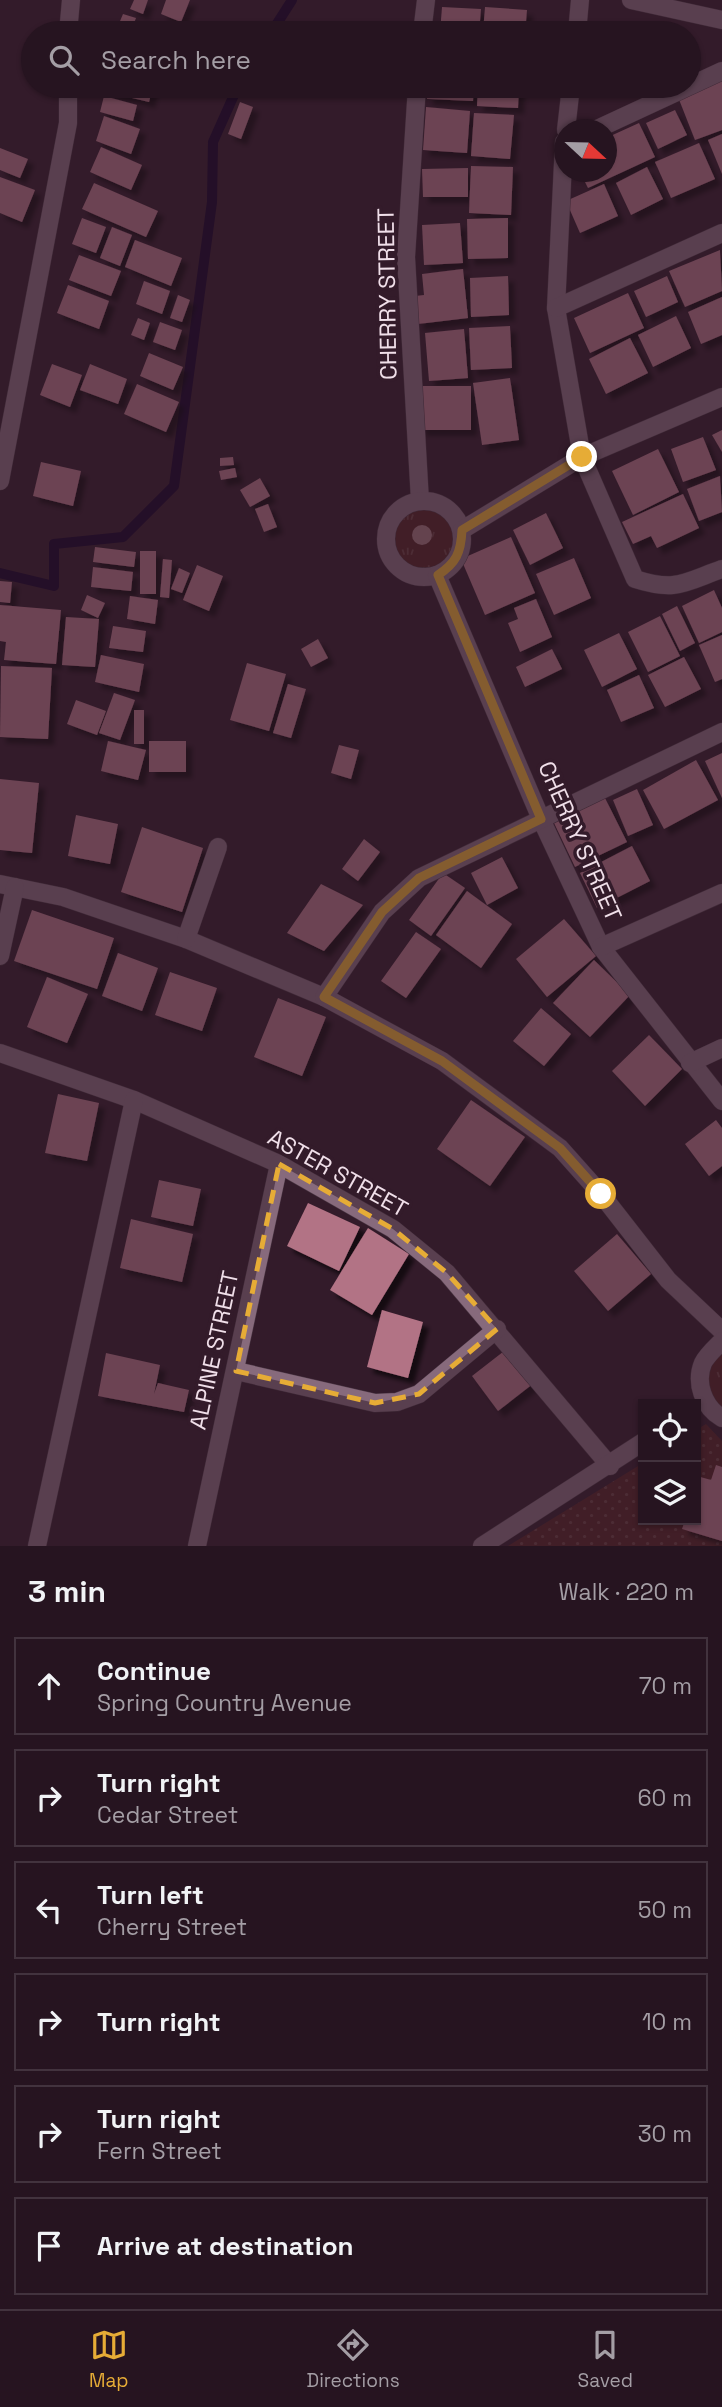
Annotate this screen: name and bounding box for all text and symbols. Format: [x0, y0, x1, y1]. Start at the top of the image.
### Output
search box [21, 21, 701, 98]
icon: search [45, 41, 83, 79]
text: Search here [101, 43, 251, 77]
north arrow [554, 119, 617, 182]
street label: CHERRY STREET [371, 208, 403, 380]
route end [566, 441, 597, 472]
street label: CHERRY STREET [531, 756, 629, 926]
street label: ASTER STREET [263, 1122, 413, 1224]
route start [585, 1178, 616, 1209]
street label: ALPINE STREET [183, 1268, 245, 1432]
map controls [638, 1399, 701, 1525]
button: locate [638, 1399, 701, 1462]
button: layers [638, 1462, 701, 1525]
text: 3 min [28, 1572, 106, 1611]
text: Walk · 220 m [559, 1577, 694, 1607]
text: Continue [97, 1654, 211, 1688]
icon: ahead [30, 1667, 68, 1705]
text: 70 m [639, 1671, 692, 1701]
text: Spring Country Avenue [97, 1688, 352, 1718]
text: Turn right [97, 1766, 221, 1800]
icon: right [30, 1779, 68, 1817]
text: 60 m [637, 1783, 692, 1813]
text: Cedar Street [97, 1800, 238, 1830]
text: Turn left [97, 1878, 204, 1912]
icon: left [30, 1891, 68, 1929]
text: 50 m [638, 1895, 692, 1925]
text: Cherry Street [97, 1912, 247, 1942]
icon: right [30, 2003, 68, 2041]
text: Turn right [97, 2005, 221, 2039]
text: 10 m [642, 2007, 692, 2037]
text: Turn right [97, 2102, 221, 2136]
icon: right [30, 2115, 68, 2153]
text: 30 m [638, 2119, 692, 2149]
text: Fern Street [97, 2136, 222, 2166]
icon: arrive [30, 2227, 68, 2265]
text: Arrive at destination [97, 2229, 354, 2263]
tab: Map [89, 2326, 129, 2393]
tab: Directions [307, 2326, 400, 2393]
tab: Saved [578, 2326, 633, 2393]

